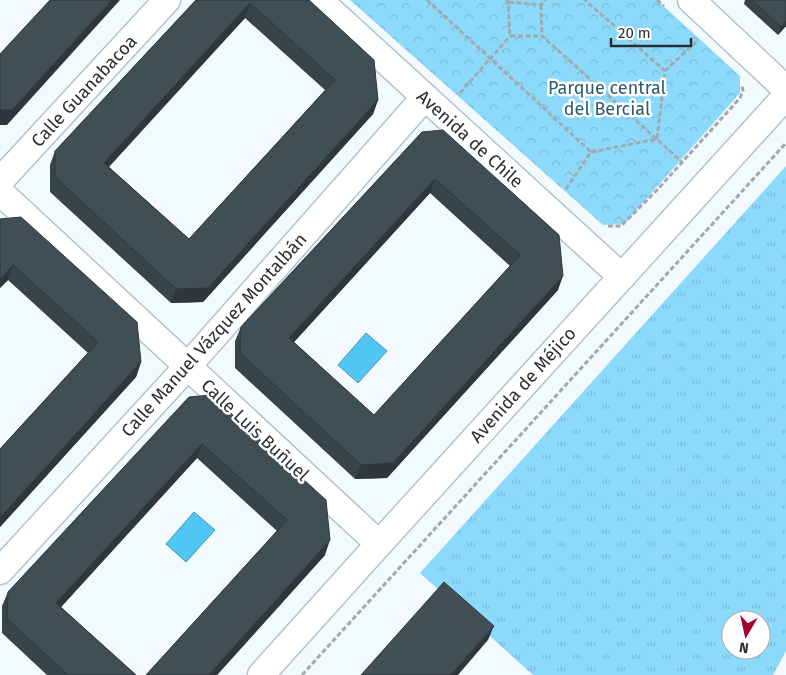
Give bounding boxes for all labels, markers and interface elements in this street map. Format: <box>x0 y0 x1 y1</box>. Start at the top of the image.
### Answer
scale bar <box>611 15 691 47</box>
text: 20 m <box>618 24 651 42</box>
street label: Calle Guanabacoa <box>26 30 142 152</box>
park label: Parque central del Bercial <box>548 77 666 120</box>
street label: Avenida de Chile <box>412 85 528 193</box>
street label: Calle Manuel Vázquez Montalbán <box>117 229 311 441</box>
street label: Avenida de Méjico <box>465 323 581 447</box>
street label: Calle Luis Buñuel <box>196 374 314 486</box>
north arrow <box>721 610 771 660</box>
text: N <box>738 638 750 656</box>

